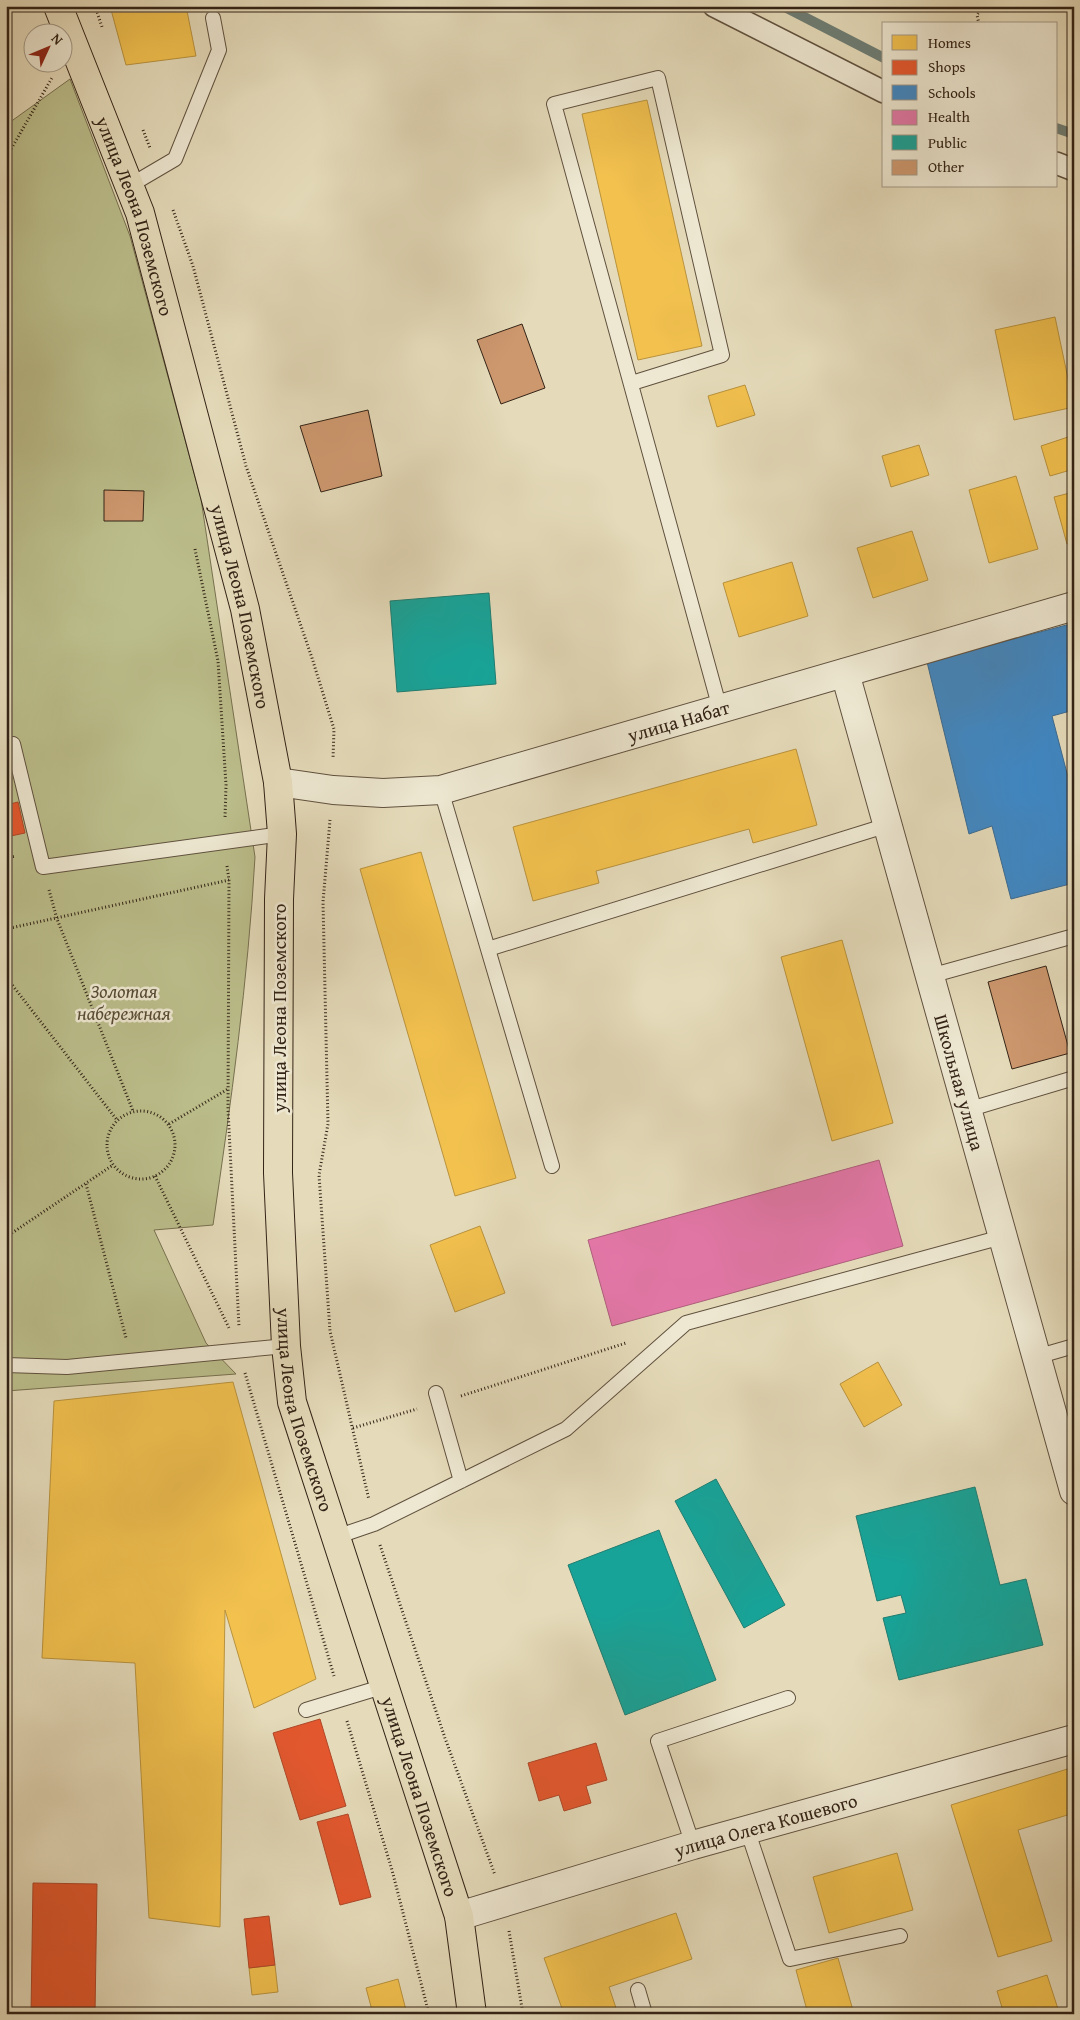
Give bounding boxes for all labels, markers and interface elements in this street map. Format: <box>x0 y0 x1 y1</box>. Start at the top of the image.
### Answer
north arrow <box>22 22 72 72</box>
legend <box>882 22 1058 188</box>
text: N <box>47 29 68 50</box>
text: Homes <box>928 32 971 53</box>
text: Shops <box>928 56 965 77</box>
text: Schools <box>928 82 976 103</box>
text: Health <box>928 106 971 127</box>
street label: улица Леона Поземского <box>89 111 181 319</box>
text: Public <box>928 132 967 153</box>
text: Other <box>928 156 964 177</box>
street label: улица Леона Поземского <box>204 500 278 711</box>
street label: улица Набат <box>623 693 734 749</box>
street label: улица Леона Поземского <box>265 904 293 1113</box>
park label: Золотая набережная <box>77 977 171 1027</box>
street label: Школьная улица <box>927 1011 992 1154</box>
street label: улица Леона Поземского <box>270 1306 341 1515</box>
street label: улица Леона Поземского <box>374 1692 466 1900</box>
street label: улица Олега Кошевого <box>670 1786 861 1864</box>

